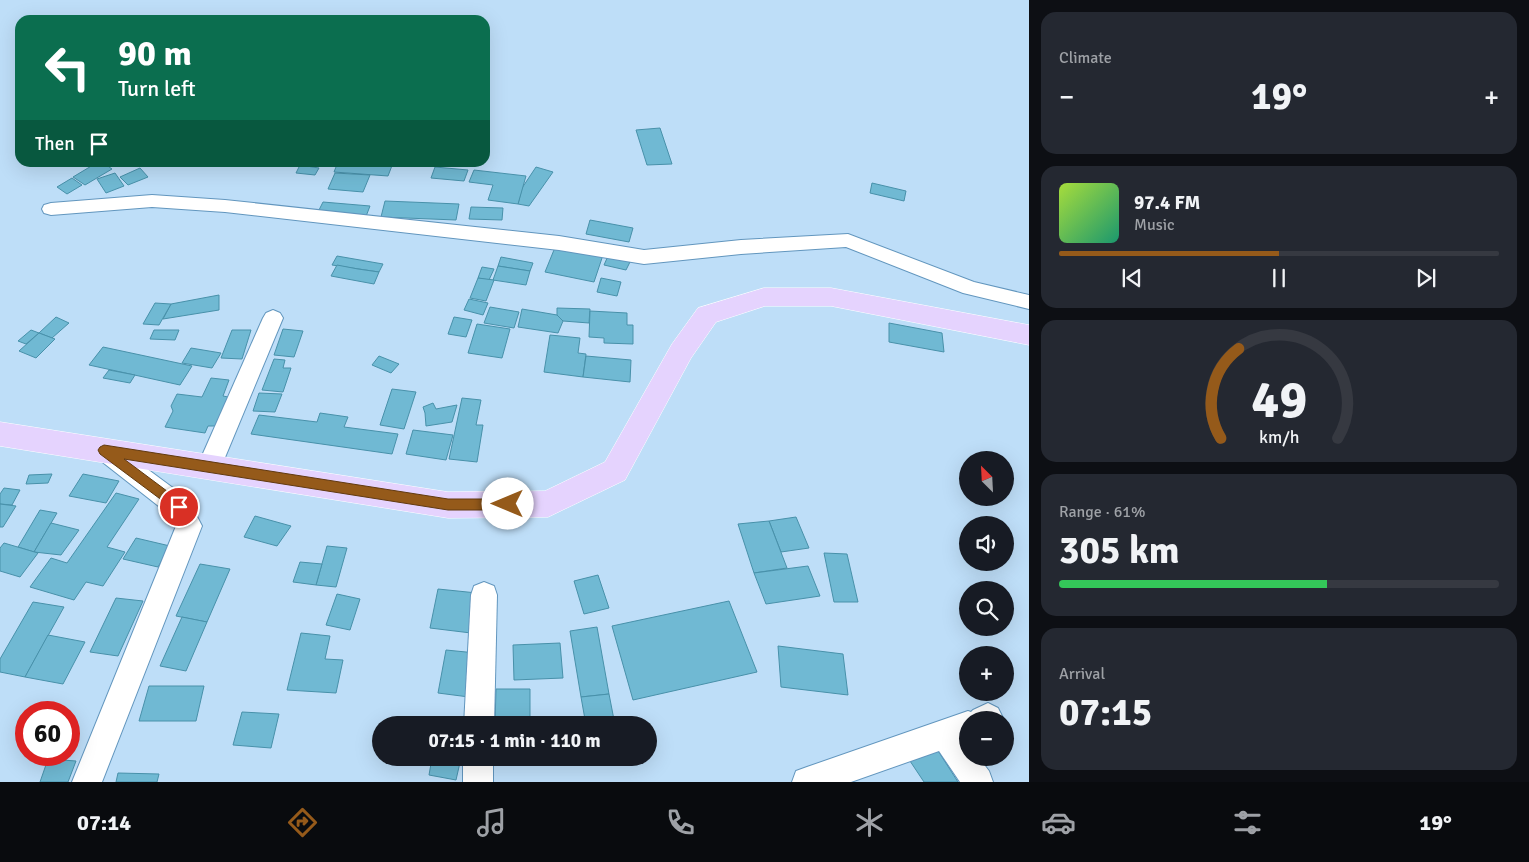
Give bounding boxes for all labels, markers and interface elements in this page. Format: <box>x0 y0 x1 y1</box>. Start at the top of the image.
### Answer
text: 90 m <box>118 32 192 75</box>
icon: left <box>35 35 100 100</box>
text: Climate <box>1059 48 1112 68</box>
text: 19° <box>1251 73 1307 120</box>
text: Turn left <box>118 75 196 102</box>
text: − <box>1059 80 1074 114</box>
text: + <box>1484 80 1499 114</box>
icon: arrive <box>85 130 113 158</box>
text: Then <box>35 132 75 156</box>
text: 97.4 FM <box>1134 191 1200 215</box>
text: Music <box>1134 215 1175 235</box>
icon: previous <box>1118 264 1146 292</box>
icon: pause <box>1265 264 1293 292</box>
icon: next <box>1412 264 1440 292</box>
text: 49 <box>1251 368 1307 432</box>
text: km/h <box>1259 426 1299 448</box>
north arrow <box>959 451 1014 506</box>
map controls <box>959 451 1014 766</box>
position arrow <box>481 477 533 529</box>
pin <box>158 486 200 528</box>
icon: arrive <box>165 493 193 521</box>
text: Range · 61% <box>1059 502 1145 522</box>
button: sound <box>959 516 1014 571</box>
text: 305 km <box>1059 527 1180 574</box>
button: search <box>959 581 1014 636</box>
button: + <box>959 646 1014 701</box>
text: Arrival <box>1059 664 1105 684</box>
text: 07:15 <box>1059 689 1152 736</box>
speed limit sign: 60 <box>15 701 80 766</box>
button: − <box>959 711 1014 766</box>
text: 07:15 · 1 min · 110 m <box>428 729 601 753</box>
icon: directions <box>285 805 320 840</box>
icon: music <box>474 805 509 840</box>
icon: phone <box>663 805 698 840</box>
icon: climate <box>852 805 887 840</box>
icon: car <box>1041 805 1076 840</box>
icon: filters <box>1230 805 1265 840</box>
text: 07:14 <box>77 809 131 836</box>
text: 19° <box>1419 809 1452 836</box>

